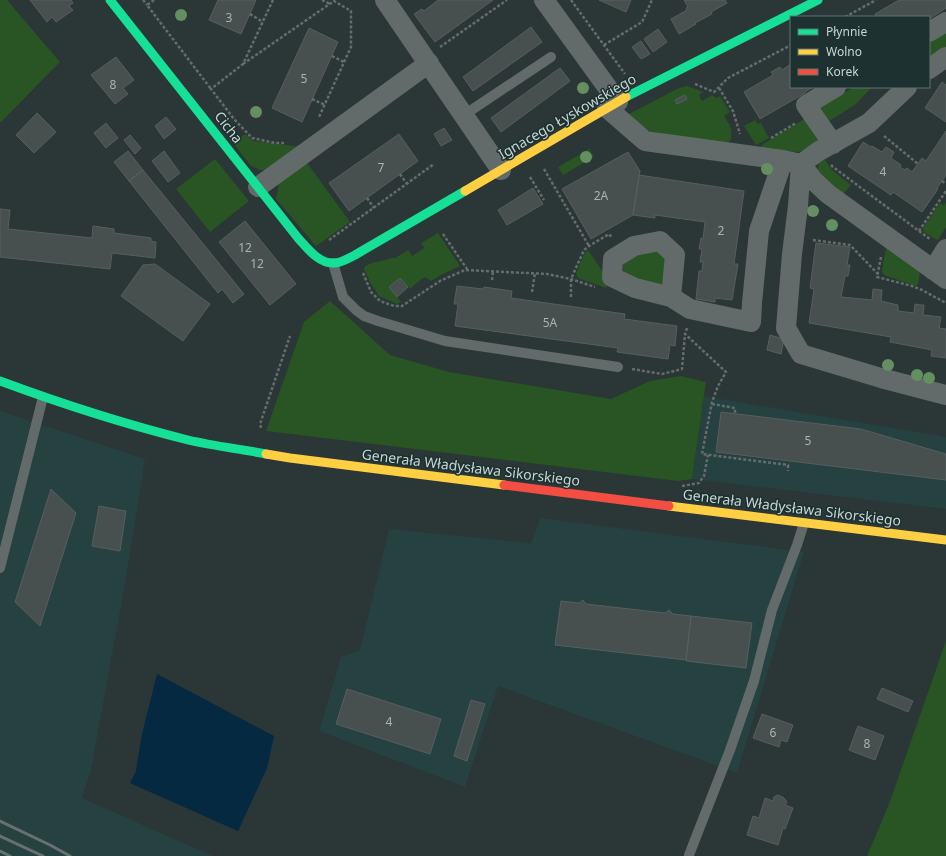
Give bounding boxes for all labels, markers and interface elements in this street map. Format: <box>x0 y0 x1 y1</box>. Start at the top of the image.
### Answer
house number: 3 <box>226 9 233 26</box>
legend <box>790 16 930 88</box>
text: Płynnie <box>826 23 867 40</box>
text: Wolno <box>826 43 862 60</box>
text: Korek <box>826 63 859 80</box>
street label: Ignacego Łyskowskiego <box>495 69 639 163</box>
house number: 5 <box>301 70 308 87</box>
house number: 8 <box>110 76 117 93</box>
street label: Cicha <box>211 107 247 147</box>
house number: 7 <box>378 159 385 176</box>
house number: 4 <box>880 163 887 180</box>
house number: 2A <box>594 187 609 204</box>
house number: 2 <box>718 222 725 239</box>
house number: 12 <box>238 239 252 256</box>
house number: 12 <box>250 255 264 272</box>
house number: 5A <box>543 314 558 331</box>
house number: 5 <box>805 432 812 449</box>
street label: Generała Władysława Sikorskiego <box>361 444 581 490</box>
street label: Generała Władysława Sikorskiego <box>682 484 902 530</box>
house number: 4 <box>386 713 393 730</box>
house number: 6 <box>770 724 777 741</box>
house number: 8 <box>864 735 871 752</box>

